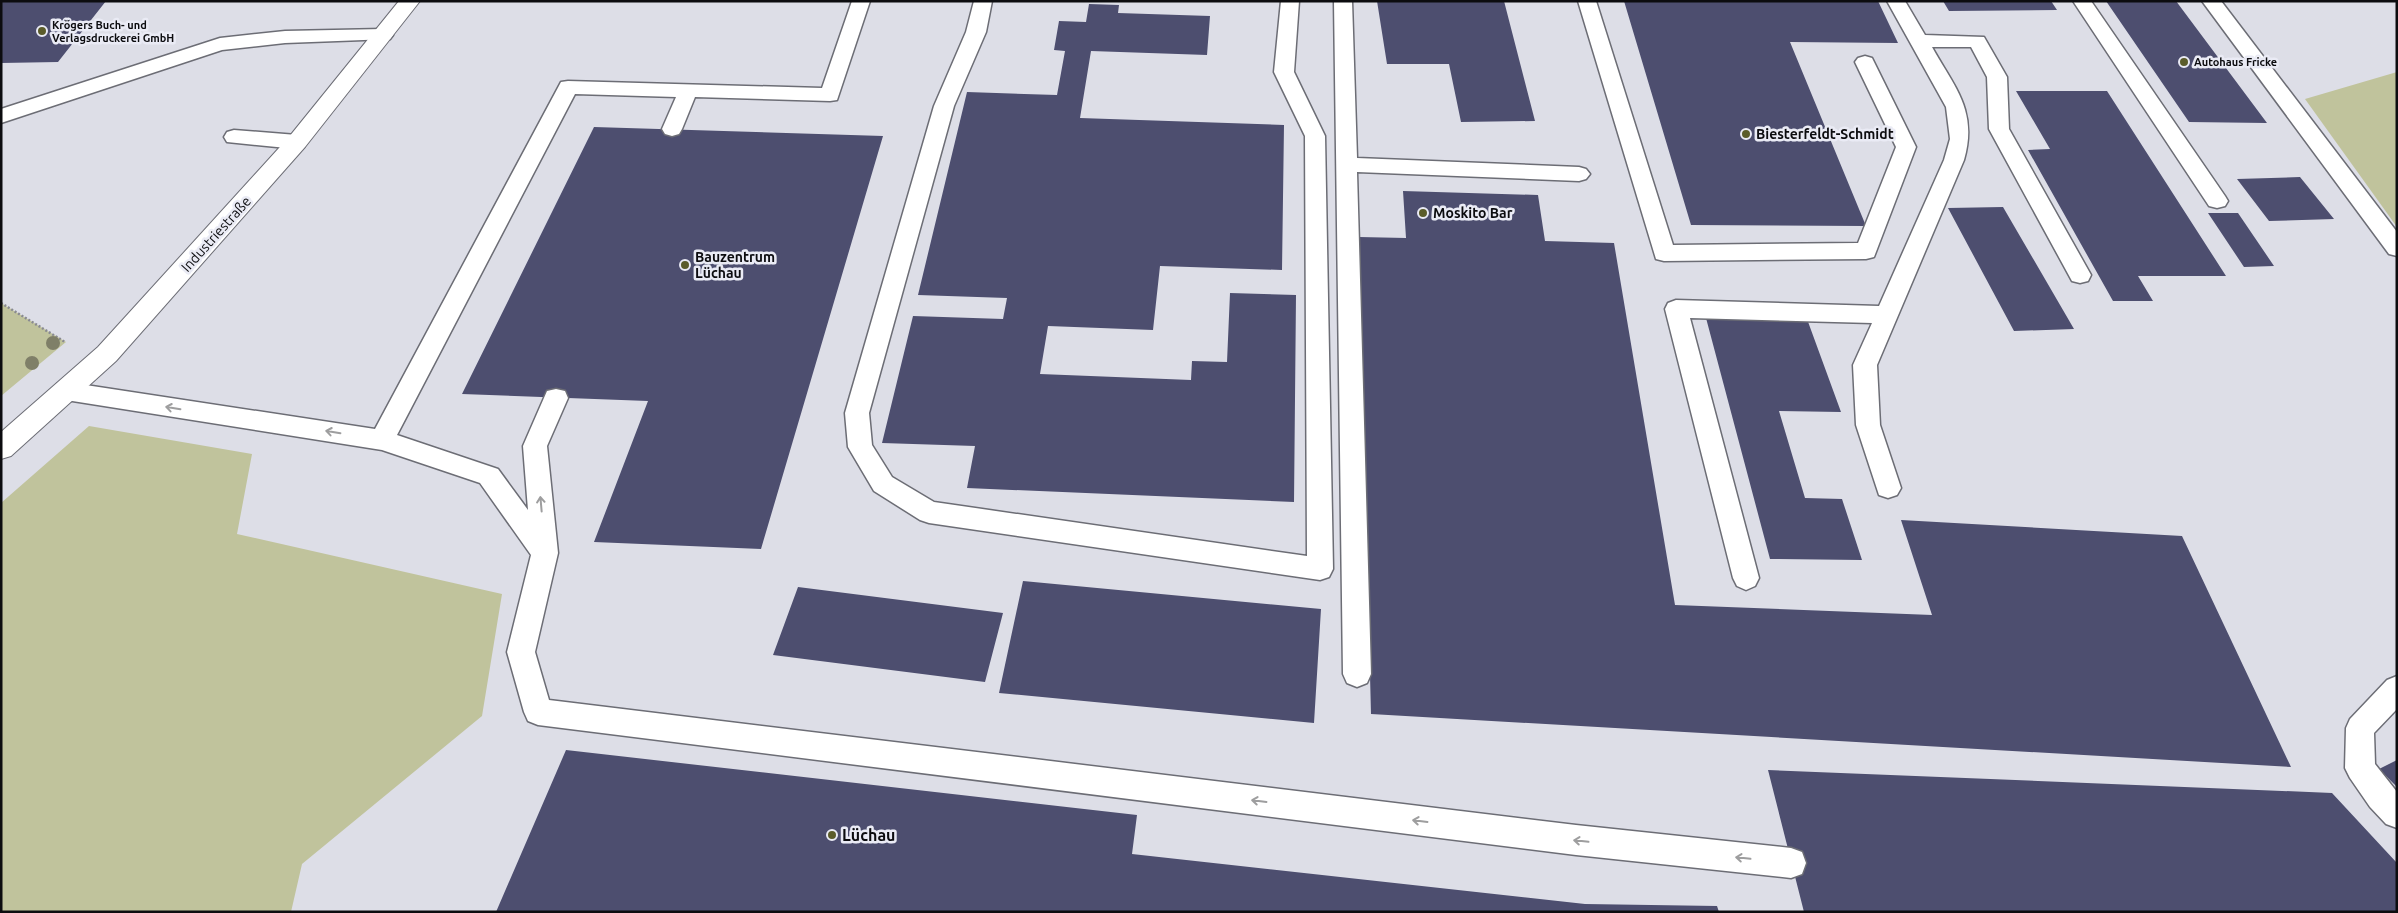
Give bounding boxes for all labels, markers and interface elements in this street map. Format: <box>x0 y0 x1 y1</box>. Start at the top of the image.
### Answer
place label: Krögers Buch- und Verlagsdruckerei GmbH <box>52 19 174 44</box>
marker: Krögers Buch- und Verlagsdruckerei GmbH <box>36 25 48 37</box>
marker: Autohaus Fricke <box>2178 56 2190 68</box>
place label: Autohaus Fricke <box>2194 56 2277 68</box>
place label: Biesterfeldt-Schmidt <box>1756 126 1894 142</box>
marker: Biesterfeldt-Schmidt <box>1740 128 1752 140</box>
street label: Industriestraße <box>178 193 254 275</box>
place label: Moskito Bar <box>1433 205 1513 221</box>
marker: Moskito Bar <box>1417 207 1429 219</box>
place label: Bauzentrum Lüchau <box>695 249 775 281</box>
marker: Bauzentrum Lüchau <box>679 259 691 271</box>
one-way arrow <box>165 402 181 412</box>
one-way arrow <box>326 427 342 437</box>
one-way arrow <box>536 496 545 512</box>
one-way arrow <box>1251 796 1267 806</box>
one-way arrow <box>1412 816 1428 826</box>
place label: Lüchau <box>842 826 895 844</box>
marker: Lüchau <box>826 829 838 841</box>
one-way arrow <box>1574 836 1590 846</box>
one-way arrow <box>1735 853 1751 863</box>

